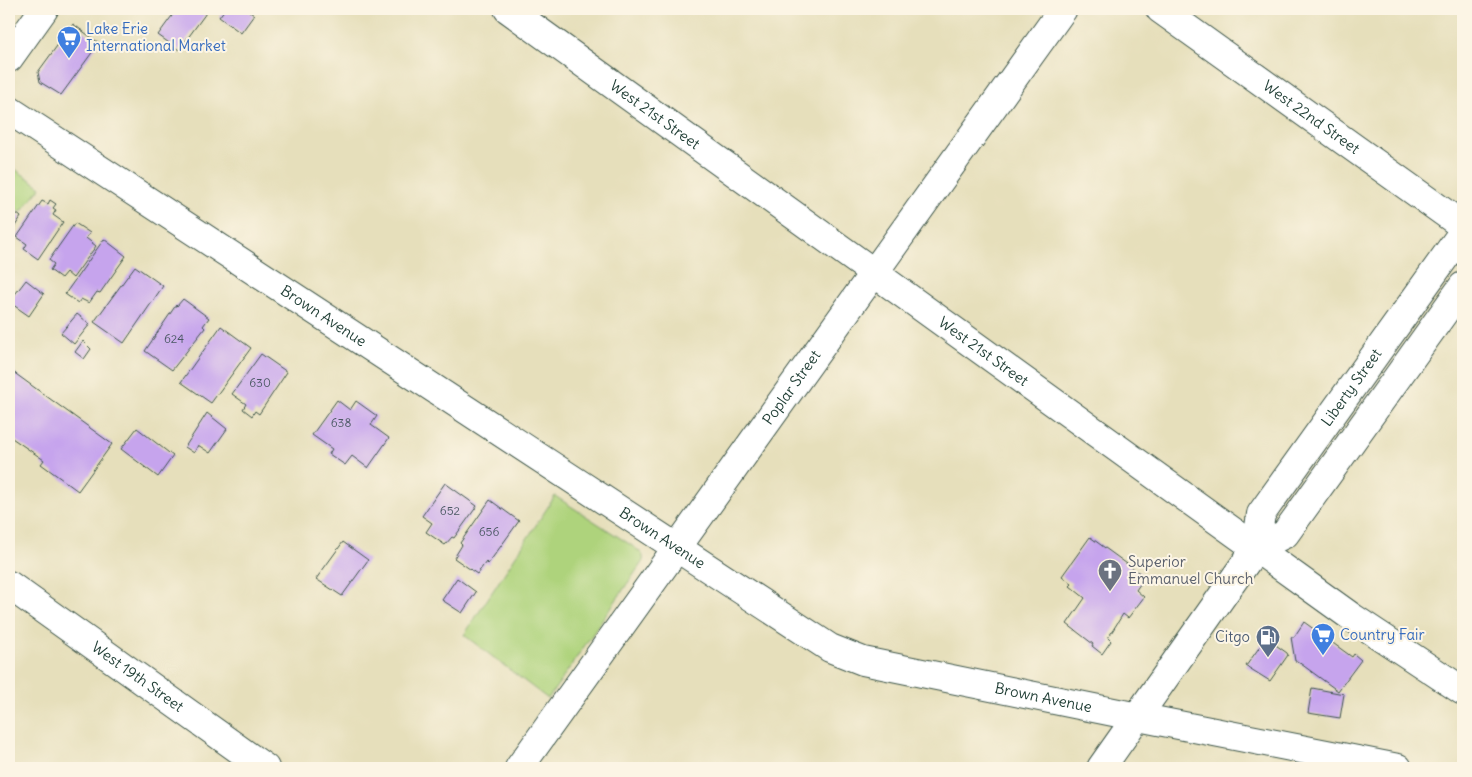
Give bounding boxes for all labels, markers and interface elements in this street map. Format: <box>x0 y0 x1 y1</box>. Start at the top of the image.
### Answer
place label: Lake Erie International Market <box>86 19 226 55</box>
supermarket icon: Lake Erie International Market <box>56 25 82 59</box>
street label: West 21st Street <box>606 76 704 153</box>
street label: West 22nd Street <box>1260 76 1364 158</box>
street label: Brown Avenue <box>277 281 370 351</box>
street label: West 21st Street <box>935 312 1032 390</box>
house number: 624 <box>164 331 184 346</box>
street label: Liberty Street <box>1317 345 1386 430</box>
street label: Poplar Street <box>758 346 824 428</box>
house number: 630 <box>249 375 271 390</box>
house number: 638 <box>331 415 351 430</box>
house number: 652 <box>440 503 461 518</box>
street label: Brown Avenue <box>616 503 709 573</box>
house number: 656 <box>479 524 499 539</box>
place label: Superior Emmanuel Church <box>1128 552 1254 588</box>
church icon: Superior Emmanuel Church <box>1097 558 1123 592</box>
supermarket icon: Country Fair <box>1310 622 1336 656</box>
fuel station icon: Citgo <box>1255 624 1281 658</box>
place label: Country Fair <box>1340 625 1425 644</box>
place label: Citgo <box>1215 627 1250 646</box>
street label: West 19th Street <box>88 637 188 716</box>
street label: Brown Avenue <box>993 678 1094 716</box>

